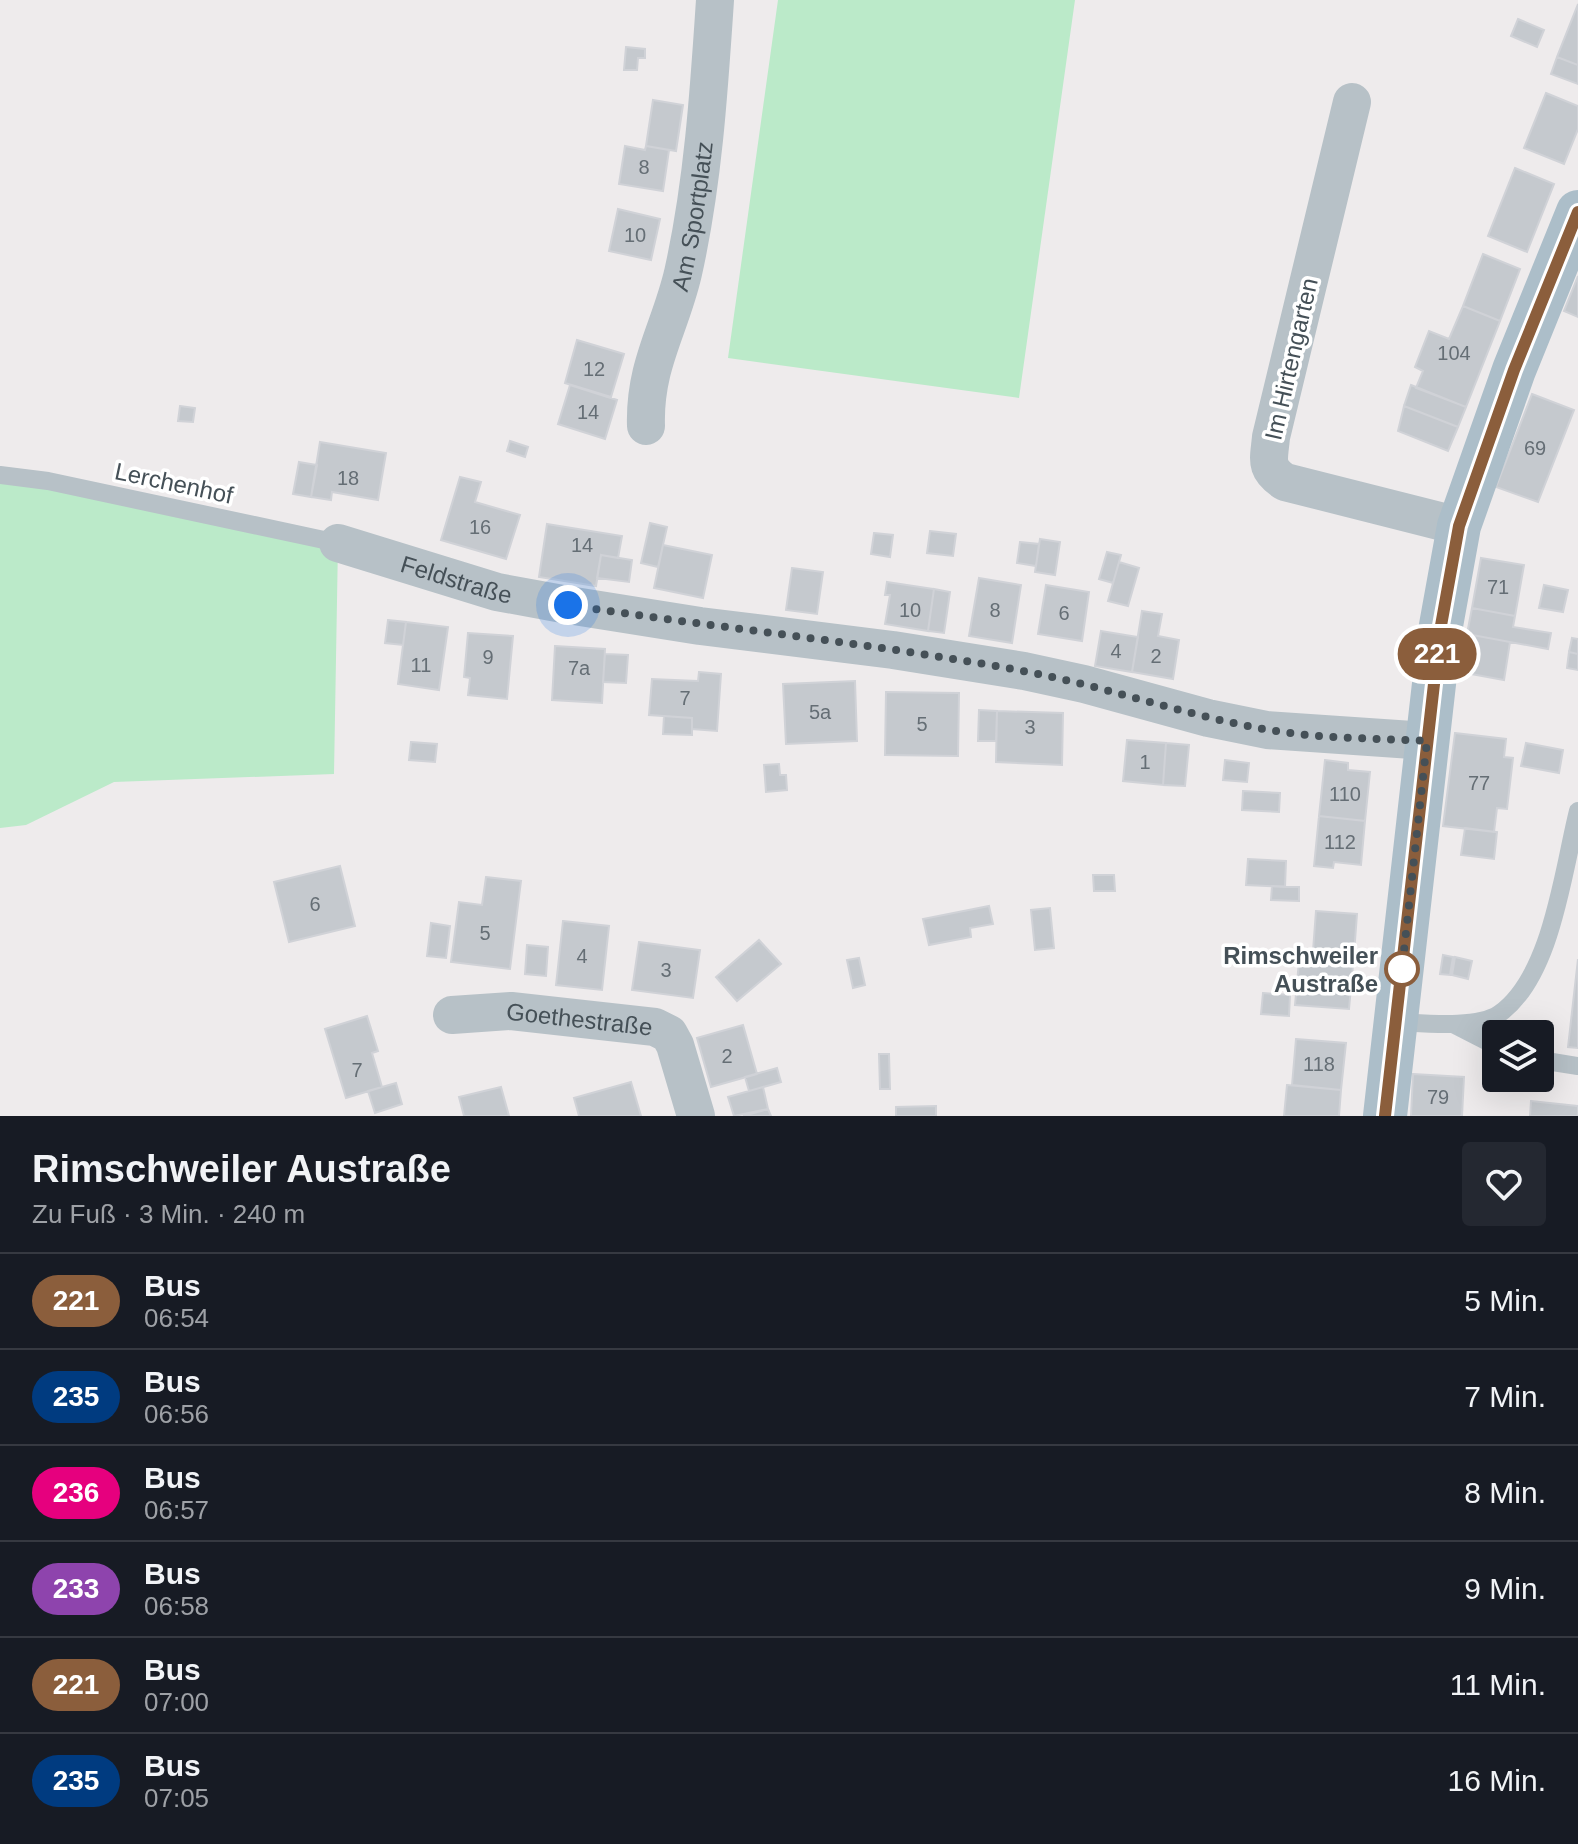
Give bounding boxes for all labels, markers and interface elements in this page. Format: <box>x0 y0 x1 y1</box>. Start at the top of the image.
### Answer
street label: Am Sportplatz <box>665 140 717 294</box>
house number: 8 <box>638 156 650 178</box>
house number: 10 <box>624 224 646 246</box>
street label: Im Hirtengarten <box>1259 275 1323 443</box>
house number: 104 <box>1437 342 1471 364</box>
house number: 12 <box>583 358 605 380</box>
house number: 14 <box>577 401 599 423</box>
house number: 69 <box>1524 437 1546 459</box>
street label: Lerchenhof <box>112 457 236 509</box>
house number: 18 <box>337 467 359 489</box>
house number: 16 <box>469 516 491 538</box>
house number: 14 <box>571 534 593 556</box>
street label: Feldstraße <box>398 550 514 608</box>
house number: 71 <box>1487 576 1509 598</box>
your location <box>548 585 588 625</box>
house number: 10 <box>899 599 921 621</box>
house number: 8 <box>989 599 1001 621</box>
house number: 6 <box>1058 602 1070 624</box>
line badge: 221 <box>1391 628 1483 680</box>
text: 221 <box>1414 638 1460 669</box>
house number: 4 <box>1110 640 1122 662</box>
house number: 2 <box>1150 645 1162 667</box>
house number: 9 <box>482 646 494 668</box>
house number: 11 <box>411 654 431 676</box>
house number: 7a <box>568 657 591 679</box>
house number: 7 <box>679 687 691 709</box>
house number: 5a <box>809 701 832 723</box>
house number: 5 <box>916 713 928 735</box>
house number: 3 <box>1024 716 1036 738</box>
house number: 1 <box>1139 751 1151 773</box>
house number: 77 <box>1468 772 1490 794</box>
house number: 110 <box>1329 783 1361 805</box>
house number: 112 <box>1324 831 1356 853</box>
house number: 6 <box>309 893 321 915</box>
house number: 5 <box>479 922 491 944</box>
place label: Rimschweiler Austraße <box>1223 942 1378 997</box>
house number: 4 <box>576 945 588 967</box>
marker: Rimschweiler Austraße <box>1385 952 1419 986</box>
house number: 3 <box>660 959 672 981</box>
street label: Goethestraße <box>505 997 654 1040</box>
map controls <box>1482 1020 1554 1092</box>
button: layers <box>1482 1020 1554 1092</box>
house number: 2 <box>721 1045 733 1067</box>
house number: 118 <box>1303 1053 1335 1075</box>
house number: 7 <box>351 1059 363 1081</box>
house number: 79 <box>1427 1086 1449 1108</box>
button: heart <box>1462 1142 1546 1226</box>
text: Rimschweiler Austraße <box>32 1148 451 1190</box>
text: Zu Fuß · 3 Min. · 240 m <box>32 1199 305 1229</box>
text: Bus <box>144 1269 201 1302</box>
text: 5 Min. <box>1464 1284 1546 1317</box>
text: 221 <box>53 1285 99 1316</box>
text: 06:54 <box>144 1303 209 1333</box>
text: Bus <box>144 1365 201 1398</box>
text: 7 Min. <box>1464 1380 1546 1413</box>
text: 235 <box>53 1381 99 1412</box>
text: 06:56 <box>144 1399 209 1429</box>
text: Bus <box>144 1461 201 1494</box>
text: 8 Min. <box>1464 1476 1546 1509</box>
text: 236 <box>53 1477 99 1508</box>
text: 06:57 <box>144 1495 209 1525</box>
text: Bus <box>144 1557 201 1590</box>
text: 9 Min. <box>1464 1572 1546 1605</box>
text: 233 <box>53 1573 99 1604</box>
text: 06:58 <box>144 1591 209 1621</box>
text: Bus <box>144 1653 201 1686</box>
text: 11 Min. <box>1450 1668 1546 1701</box>
text: 221 <box>53 1669 99 1700</box>
text: 07:00 <box>144 1687 209 1717</box>
text: Bus <box>144 1749 201 1782</box>
text: 16 Min. <box>1448 1764 1546 1797</box>
text: 235 <box>53 1765 99 1796</box>
text: 07:05 <box>144 1783 209 1813</box>

